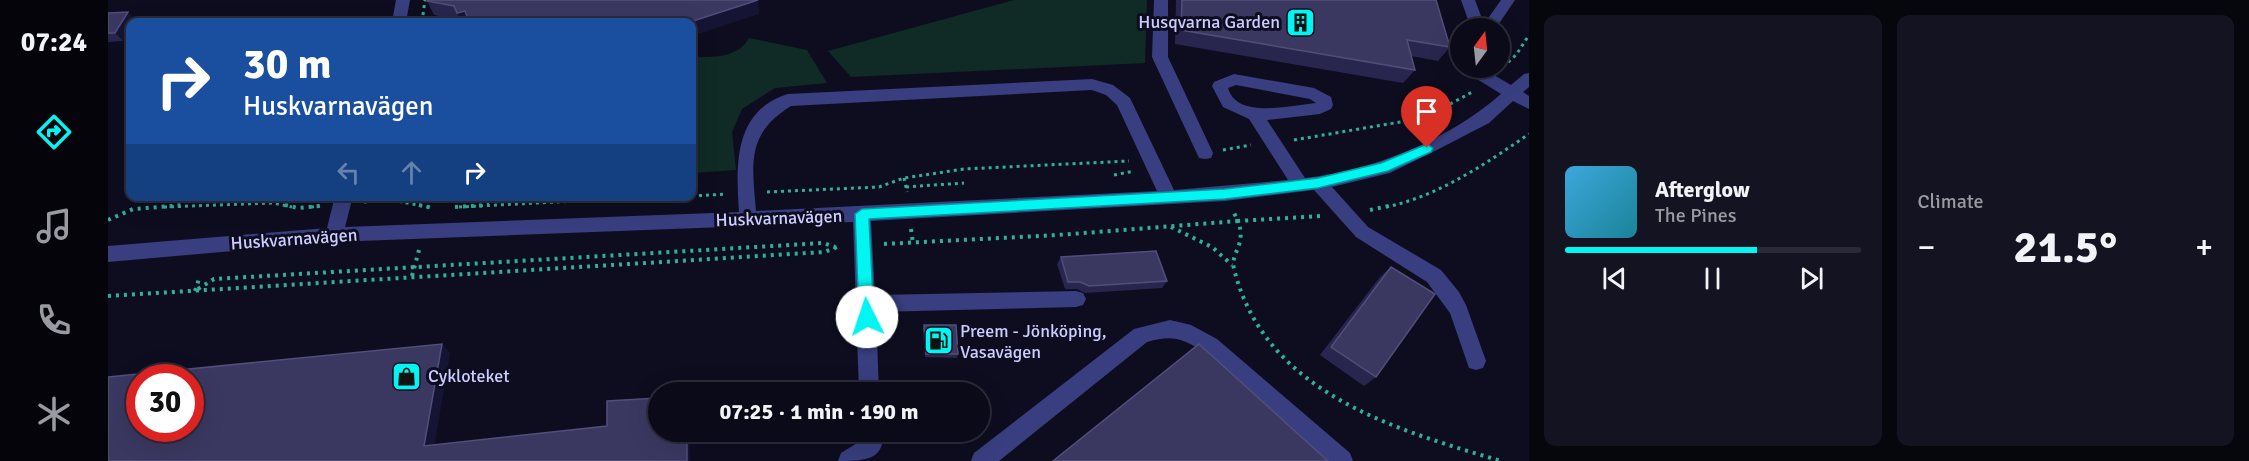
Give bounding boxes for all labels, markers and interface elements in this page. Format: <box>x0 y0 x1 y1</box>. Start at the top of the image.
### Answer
building icon: Husqvarna Garden <box>1285 6 1317 38</box>
place label: Husqvarna Garden <box>1138 11 1280 33</box>
north arrow <box>1450 18 1510 78</box>
map controls <box>1450 18 1510 78</box>
text: 07:24 <box>21 26 87 59</box>
text: 30 m <box>243 39 332 90</box>
icon: right <box>144 42 222 120</box>
pin <box>1401 86 1452 148</box>
text: Huskvarnavägen <box>243 90 434 123</box>
icon: arrive <box>1410 95 1443 128</box>
icon: directions <box>33 111 75 153</box>
icon: left <box>332 156 365 189</box>
icon: ahead <box>395 156 428 189</box>
icon: right <box>458 156 491 189</box>
text: Afterglow <box>1655 176 1750 203</box>
text: Climate <box>1918 189 1983 214</box>
text: The Pines <box>1655 203 1737 228</box>
icon: music <box>33 205 75 247</box>
street label: Huskvarnavägen <box>715 205 843 231</box>
text: 21.5° <box>2013 220 2117 275</box>
street label: Huskvarnavägen <box>230 224 358 254</box>
text: − <box>1918 227 1935 268</box>
text: + <box>2195 227 2213 268</box>
icon: previous <box>1598 262 1631 295</box>
icon: pause <box>1696 262 1729 295</box>
icon: next <box>1795 262 1828 295</box>
position arrow <box>835 285 899 349</box>
icon: phone <box>33 299 75 341</box>
place label: Preem - Jönköping, Vasavägen <box>960 320 1107 363</box>
fuel station icon: Preem - Jönköping, Vasavägen <box>923 325 955 357</box>
shop icon: Cykloteket <box>391 360 423 392</box>
speed limit sign: 30 <box>126 364 204 442</box>
place label: Cykloteket <box>428 365 509 387</box>
icon: climate <box>33 393 75 435</box>
text: 07:25 · 1 min · 190 m <box>719 398 919 425</box>

